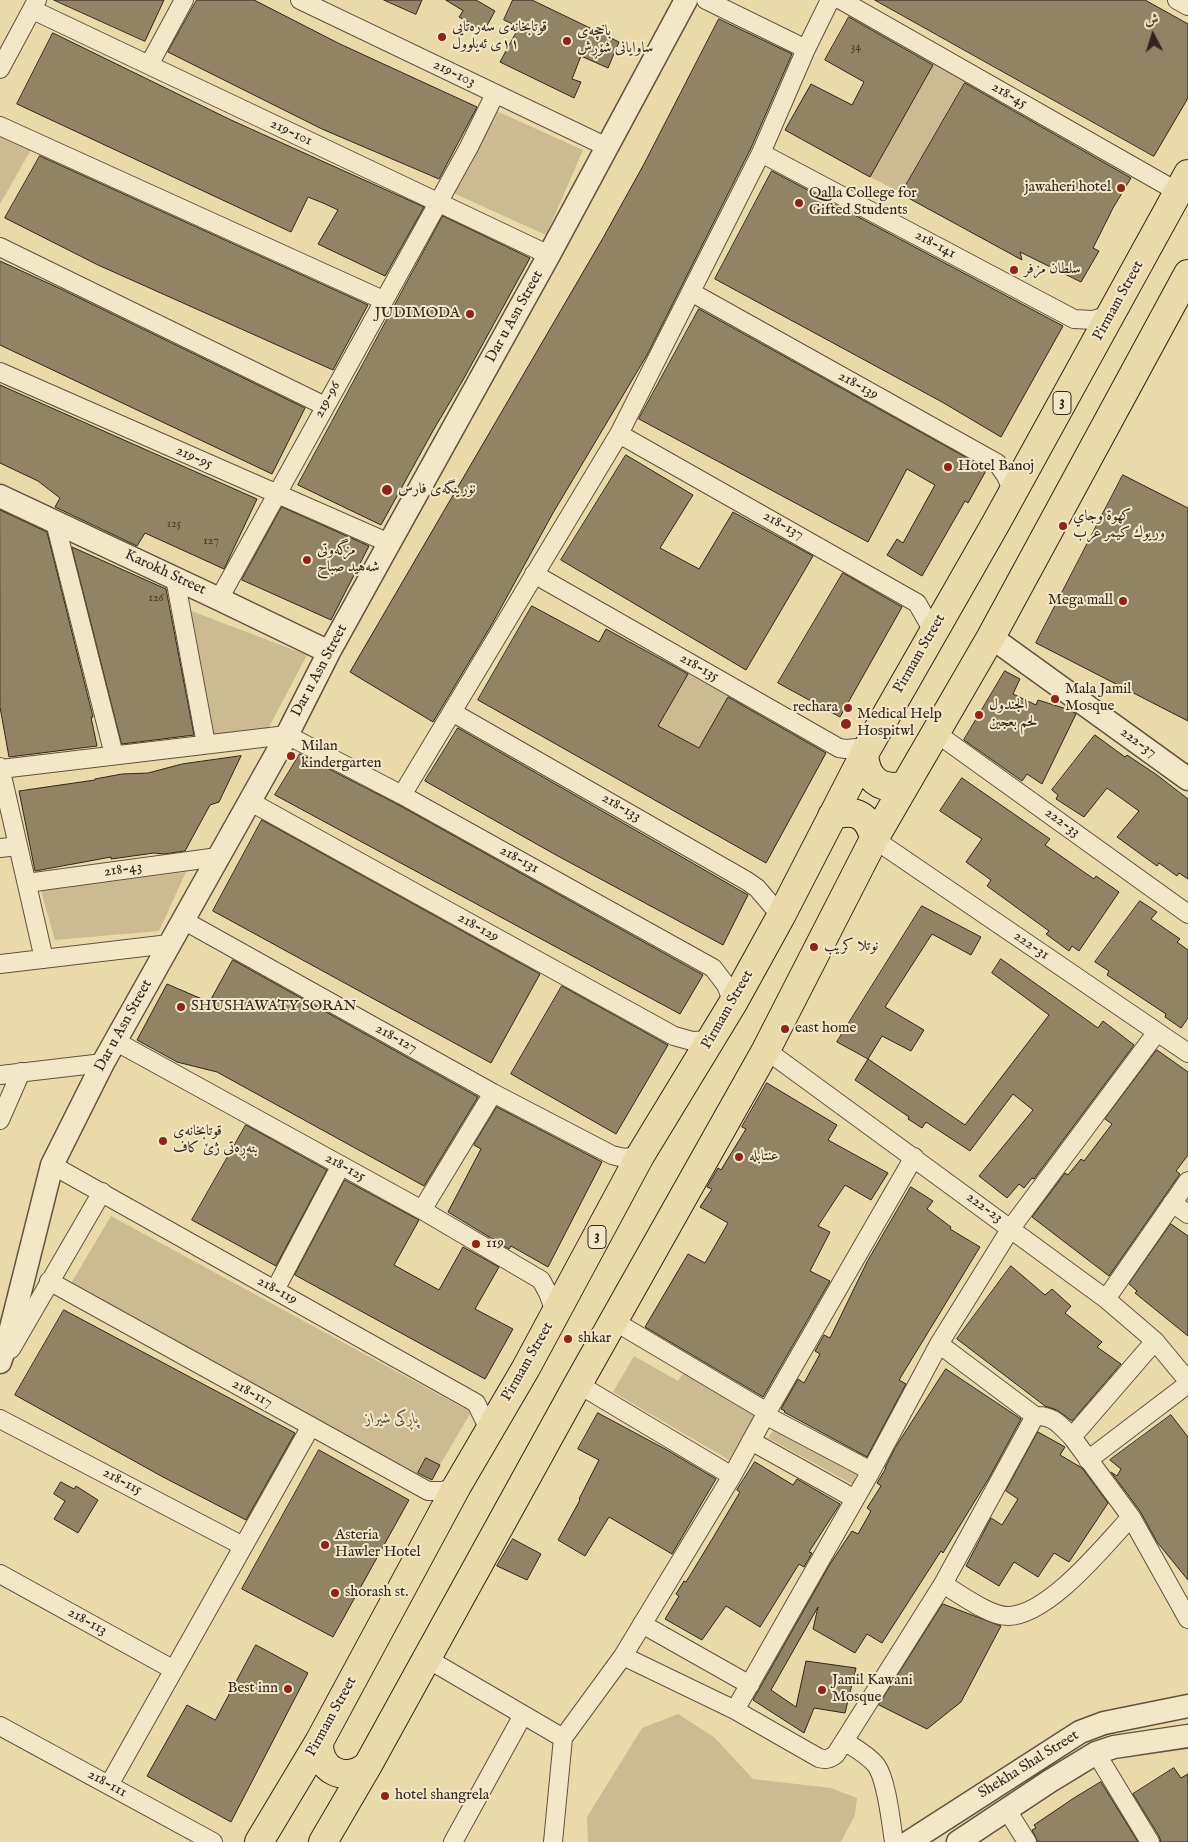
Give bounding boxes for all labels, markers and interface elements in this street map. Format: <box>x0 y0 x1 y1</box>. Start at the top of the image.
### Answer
north arrow <box>1128 10 1178 60</box>
text: ش <box>1144 10 1159 30</box>
place label: قوتابخانەی سەرەتایی ١١ی ئەیلوول <box>452 19 547 54</box>
place label: باخچەی ساوایانی شۆڕش <box>577 23 653 58</box>
marker: قوتابخانەی سەرەتایی ١١ی ئەیلوول <box>436 31 448 43</box>
marker: باخچەی ساوایانی شۆڕش <box>561 35 573 47</box>
house number: 34 <box>851 41 861 55</box>
street label: 219-103 <box>430 56 478 92</box>
street label: 218-45 <box>988 79 1030 113</box>
street label: 219-101 <box>267 115 315 151</box>
place label: jawaheri hotel <box>1025 179 1111 197</box>
marker: jawaheri hotel <box>1115 182 1127 194</box>
place label: Qalla College for Gifted Students <box>809 185 917 220</box>
marker: Qalla College for Gifted Students <box>793 197 805 209</box>
street label: 218-141 <box>911 227 959 263</box>
street label: Pirmam Street <box>1090 258 1148 344</box>
place label: سلطان مزفر <box>1024 261 1081 279</box>
marker: سلطان مزفر <box>1008 264 1020 276</box>
street label: Dar u Asn Street <box>482 268 548 366</box>
place label: JUDIMODA <box>375 305 460 323</box>
marker: JUDIMODA <box>464 308 476 320</box>
street label: 218-139 <box>835 368 881 404</box>
street label: 219-96 <box>311 379 345 421</box>
road number: 3 <box>1053 392 1071 414</box>
street label: 219-95 <box>173 442 215 474</box>
place label: Hotel Banoj <box>958 458 1034 476</box>
marker: Hotel Banoj <box>942 461 954 473</box>
place label: نۆرینگەی فارس <box>398 481 476 499</box>
marker: نۆرینگەی فارس <box>380 483 394 497</box>
street label: 218-137 <box>760 508 806 544</box>
place label: كهوة وجاي وريوك كيمر عرب <box>1073 508 1165 543</box>
house number: 125 <box>167 518 181 532</box>
marker: كهوة وجاي وريوك كيمر عرب <box>1057 520 1069 532</box>
house number: 127 <box>203 535 219 549</box>
place label: مزگه‌وتی شه‌هید صباح <box>317 542 379 577</box>
street label: Karokh Street <box>122 546 208 600</box>
marker: مزگه‌وتی شه‌هید صباح <box>301 554 313 566</box>
house number: 126 <box>148 592 164 606</box>
place label: Mega mall <box>1048 592 1113 610</box>
marker: Mega mall <box>1117 595 1129 607</box>
street label: Pirmam Street <box>890 611 950 697</box>
street label: Dar u Asn Street <box>288 622 352 720</box>
street label: 218-135 <box>676 650 722 686</box>
place label: Mala Jamil Mosque <box>1065 681 1131 716</box>
marker: Mala Jamil Mosque <box>1049 693 1061 705</box>
place label: الجندول لحم بعجين <box>989 697 1037 732</box>
place label: rechara <box>793 699 838 717</box>
marker: rechara <box>842 702 854 714</box>
place label: Medical Help Hospitwl <box>857 706 942 741</box>
marker: الجندول لحم بعجين <box>973 709 985 721</box>
marker: Medical Help Hospitwl <box>839 717 853 731</box>
street label: 222-37 <box>1116 724 1160 762</box>
place label: Milan kindergarten <box>301 738 382 773</box>
marker: Milan kindergarten <box>285 750 297 762</box>
street label: 218-133 <box>598 790 644 826</box>
street label: 222-33 <box>1041 804 1083 842</box>
street label: 218-131 <box>496 842 542 878</box>
street label: 218-43 <box>103 858 143 882</box>
street label: 218-129 <box>454 909 502 947</box>
street label: 222-31 <box>1010 928 1052 964</box>
place label: نوتلا كريب <box>824 938 878 956</box>
marker: نوتلا كريب <box>808 941 820 953</box>
street label: Pirmam Street <box>698 967 758 1053</box>
street label: Dar u Asn Street <box>91 977 157 1075</box>
place label: SHUSHAWATY SORAN <box>191 998 356 1016</box>
marker: SHUSHAWATY SORAN <box>175 1001 187 1013</box>
street label: 218-127 <box>372 1020 420 1058</box>
place label: east home <box>795 1020 856 1038</box>
marker: east home <box>779 1023 791 1035</box>
place label: قوتابخانەی بنەڕەتی ژێ کاف <box>173 1123 258 1158</box>
marker: قوتابخانەی بنەڕەتی ژێ کاف <box>157 1135 169 1147</box>
place label: عنتابله <box>749 1148 779 1166</box>
street label: 218-125 <box>322 1150 368 1186</box>
marker: عنتابله <box>733 1151 745 1163</box>
street label: 222-23 <box>962 1189 1006 1227</box>
road number: 3 <box>588 1226 606 1248</box>
place label: 119 <box>486 1235 504 1253</box>
marker: 119 <box>470 1238 482 1250</box>
street label: 218-119 <box>254 1273 300 1309</box>
street label: Pirmam Street <box>498 1319 558 1405</box>
place label: shkar <box>578 1330 611 1348</box>
marker: shkar <box>562 1333 574 1345</box>
street label: 218-117 <box>229 1376 275 1412</box>
park label: پاڕکی شیراز <box>365 1411 419 1429</box>
street label: 218-115 <box>99 1464 145 1500</box>
place label: Asteria Hawler Hotel <box>335 1527 421 1562</box>
marker: Asteria Hawler Hotel <box>319 1539 331 1551</box>
place label: shorash st. <box>345 1584 408 1602</box>
marker: shorash st. <box>329 1587 341 1599</box>
street label: 218-113 <box>64 1604 110 1640</box>
place label: Jamil Kawani Mosque <box>832 1672 913 1707</box>
street label: Pirmam Street <box>303 1674 361 1760</box>
place label: Best inn <box>227 1680 278 1698</box>
marker: Best inn <box>282 1683 294 1695</box>
marker: Jamil Kawani Mosque <box>816 1684 828 1696</box>
street label: Shekha Shal Street <box>975 1727 1083 1803</box>
street label: 218-111 <box>84 1766 130 1802</box>
place label: hotel shangrela <box>395 1787 489 1805</box>
marker: hotel shangrela <box>379 1790 391 1802</box>

